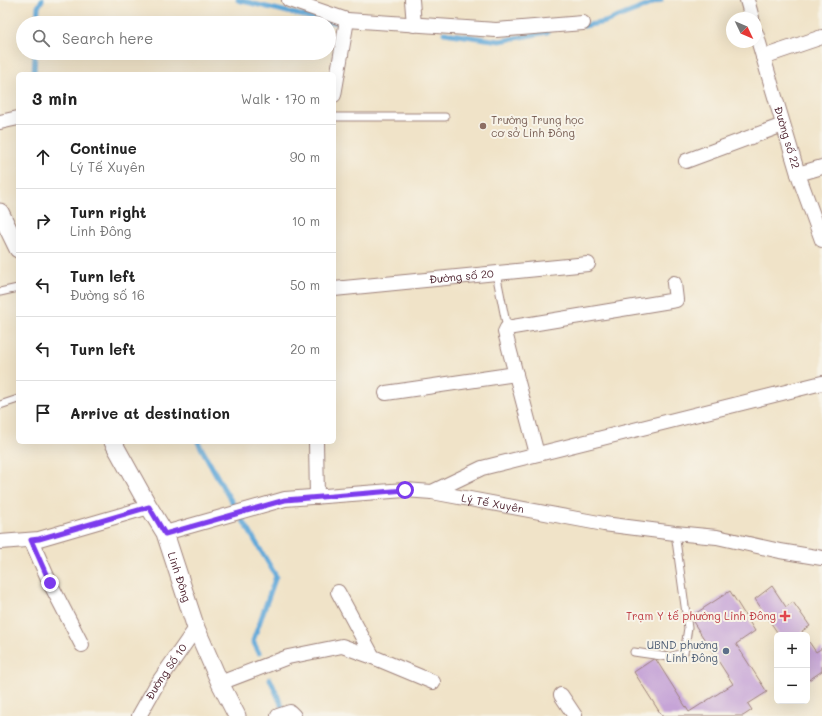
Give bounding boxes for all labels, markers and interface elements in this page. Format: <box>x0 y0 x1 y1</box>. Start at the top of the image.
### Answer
north arrow <box>726 12 762 48</box>
search box <box>16 16 336 60</box>
icon: search <box>30 27 52 49</box>
text: Search here <box>62 28 153 48</box>
text: 3 min <box>32 87 77 109</box>
text: Walk · 170 m <box>241 90 320 107</box>
street label: Đường số 22 <box>771 104 804 170</box>
place label: Trường Trung học cơ sở Linh Đông <box>491 112 584 140</box>
marker: Trường Trung học cơ sở Linh Đông <box>478 121 488 131</box>
text: Continue <box>70 138 137 158</box>
icon: ahead <box>32 146 54 168</box>
text: 90 m <box>290 148 320 165</box>
text: Lý Tế Xuyên <box>70 158 145 175</box>
text: Turn right <box>70 202 147 222</box>
icon: right <box>32 210 54 232</box>
text: 10 m <box>292 212 320 229</box>
text: Linh Đông <box>70 222 131 239</box>
street label: Đường số 20 <box>428 265 495 287</box>
text: Turn left <box>70 266 135 286</box>
icon: left <box>32 274 54 296</box>
text: 50 m <box>290 276 320 293</box>
text: Đường số 16 <box>70 286 145 303</box>
icon: left <box>32 338 54 360</box>
text: Turn left <box>70 339 135 359</box>
text: 20 m <box>290 340 320 357</box>
icon: arrive <box>32 402 54 424</box>
text: Arrive at destination <box>70 403 230 423</box>
route start <box>396 481 414 499</box>
street label: Lý Tế Xuyên <box>460 490 526 516</box>
street label: Linh Đông <box>165 550 195 604</box>
route end <box>41 574 59 592</box>
place label: Trạm Y tế phường Linh Đông <box>626 608 776 623</box>
marker: Trạm Y tế phường Linh Đông <box>779 610 791 622</box>
map controls <box>774 632 810 704</box>
button: + <box>774 632 810 668</box>
place label: UBND phường Linh Đông <box>647 637 718 665</box>
street label: Đường Số 10 <box>142 640 190 702</box>
marker: UBND phường Linh Đông <box>721 646 731 656</box>
button: − <box>774 668 810 704</box>

